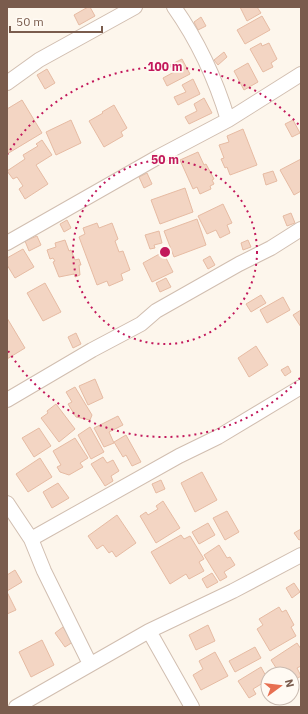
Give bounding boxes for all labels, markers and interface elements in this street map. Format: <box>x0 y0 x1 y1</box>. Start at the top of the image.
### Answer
scale bar <box>10 8 102 34</box>
text: 50 m <box>16 14 44 29</box>
text: 100 m <box>147 59 183 74</box>
text: 50 m <box>151 152 179 167</box>
centre of rings <box>158 245 172 259</box>
north arrow <box>260 666 300 706</box>
text: N <box>282 678 297 689</box>

